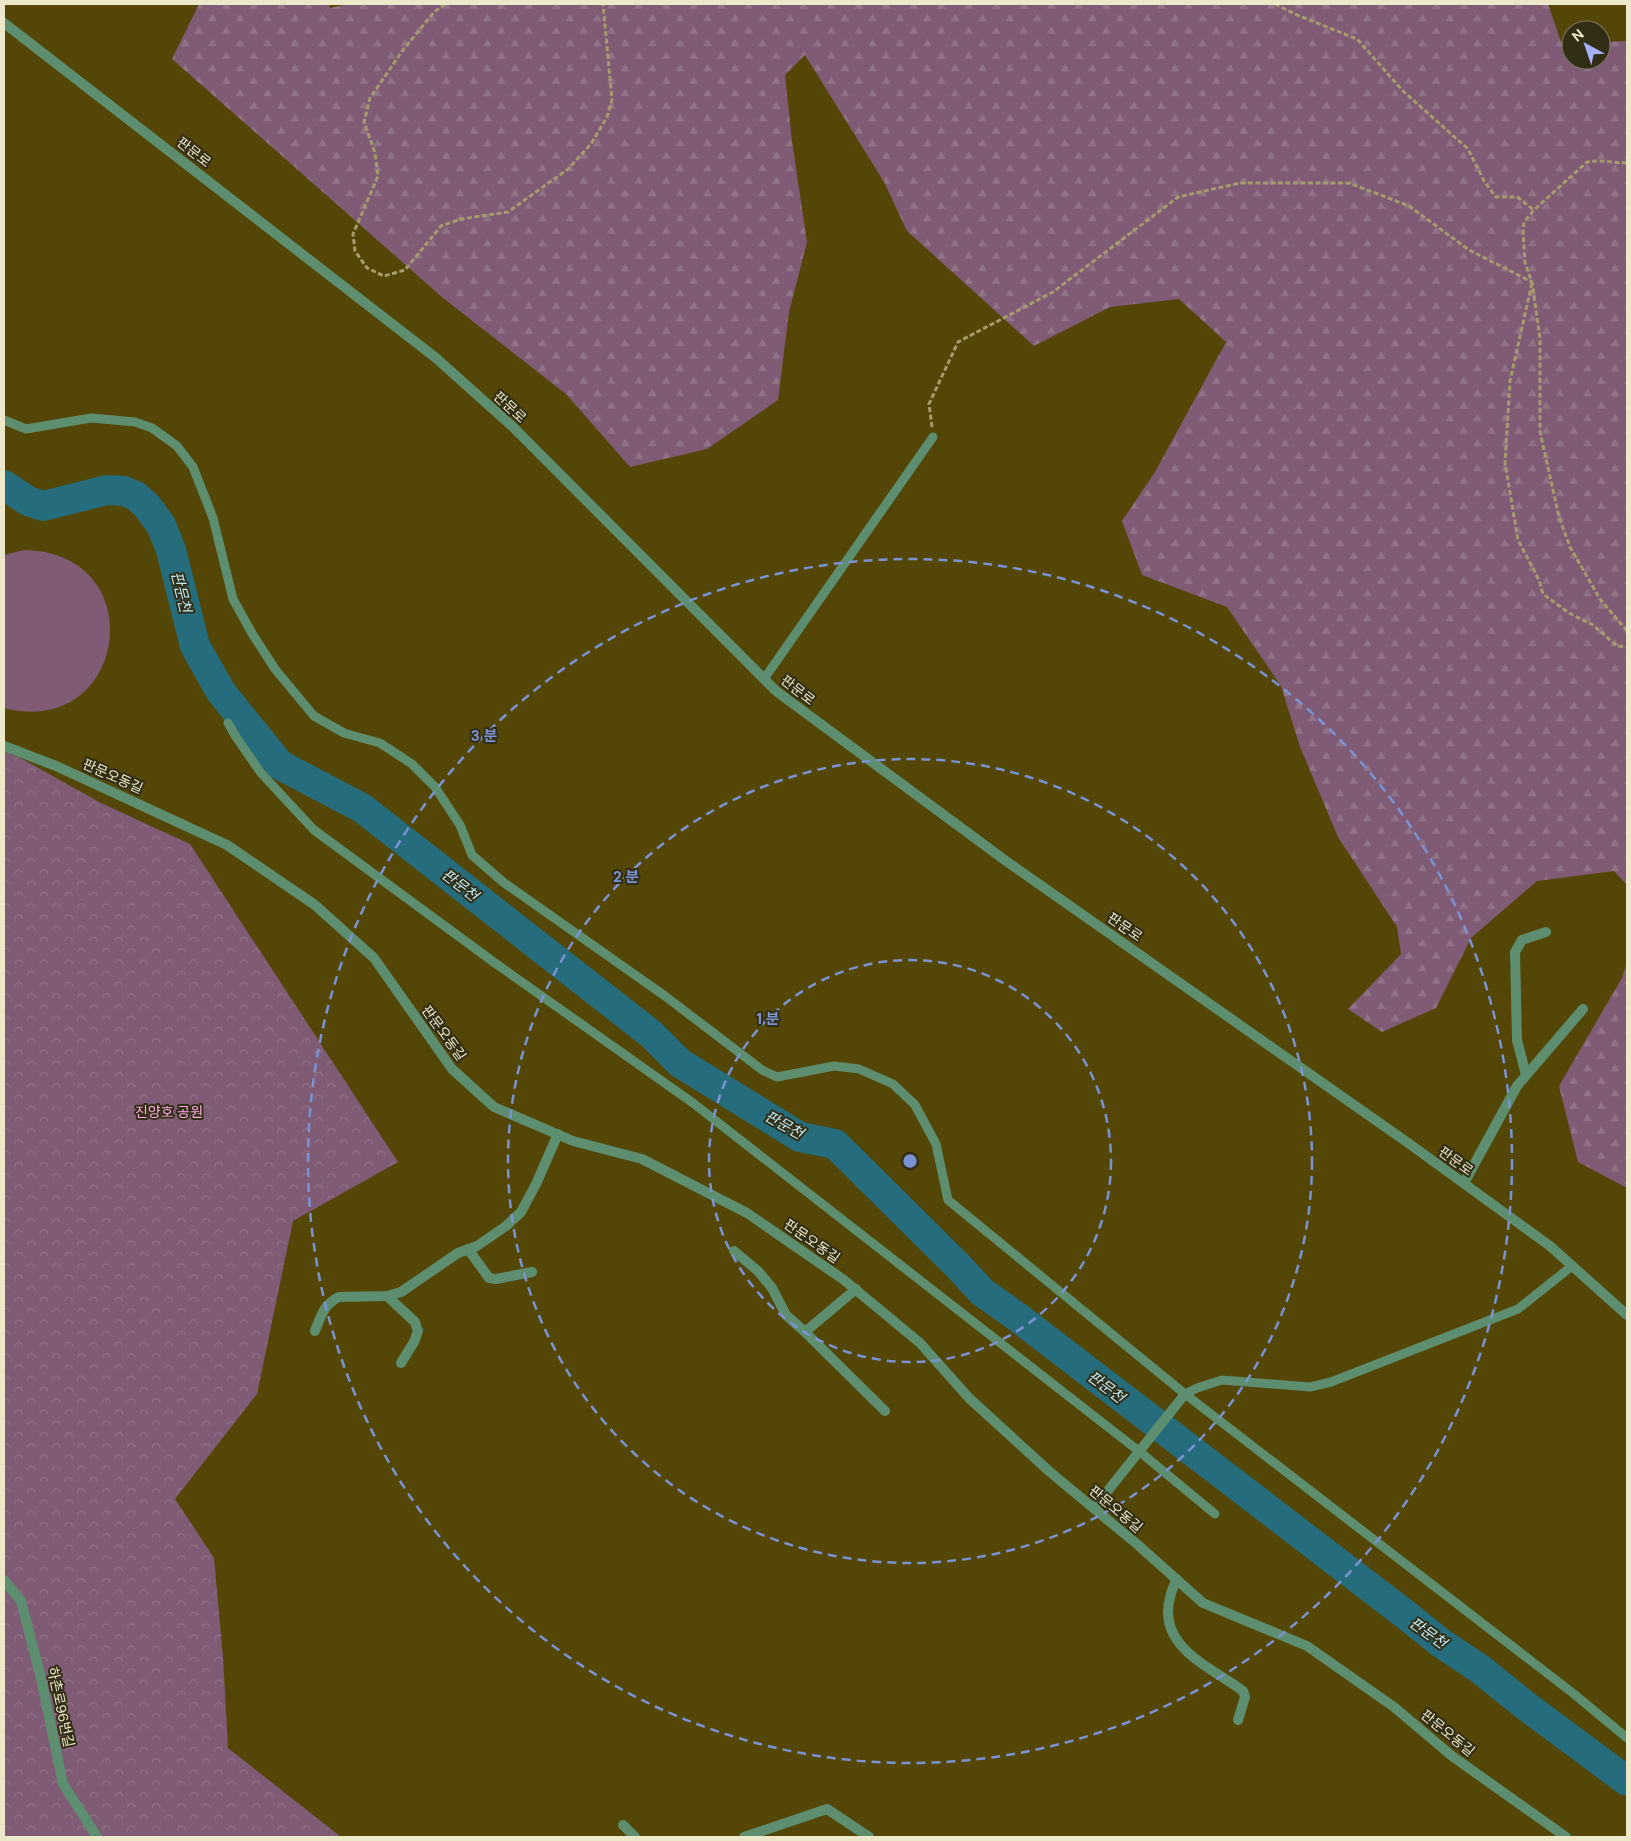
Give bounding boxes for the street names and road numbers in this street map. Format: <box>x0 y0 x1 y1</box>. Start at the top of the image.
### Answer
street label: 판문로 <box>173 133 215 171</box>
street label: 판문로 <box>490 387 530 427</box>
street label: 판문로 <box>777 671 819 709</box>
street label: 판문오동길 <box>80 755 146 797</box>
street label: 판문로 <box>1104 909 1146 946</box>
street label: 판문오동길 <box>418 1002 470 1064</box>
street label: 판문로 <box>1435 1142 1477 1180</box>
street label: 판문오동길 <box>780 1215 844 1267</box>
street label: 판문오동길 <box>1086 1481 1146 1537</box>
street label: 하촌로96번길 <box>44 1665 78 1749</box>
street label: 판문오동길 <box>1417 1706 1479 1760</box>

